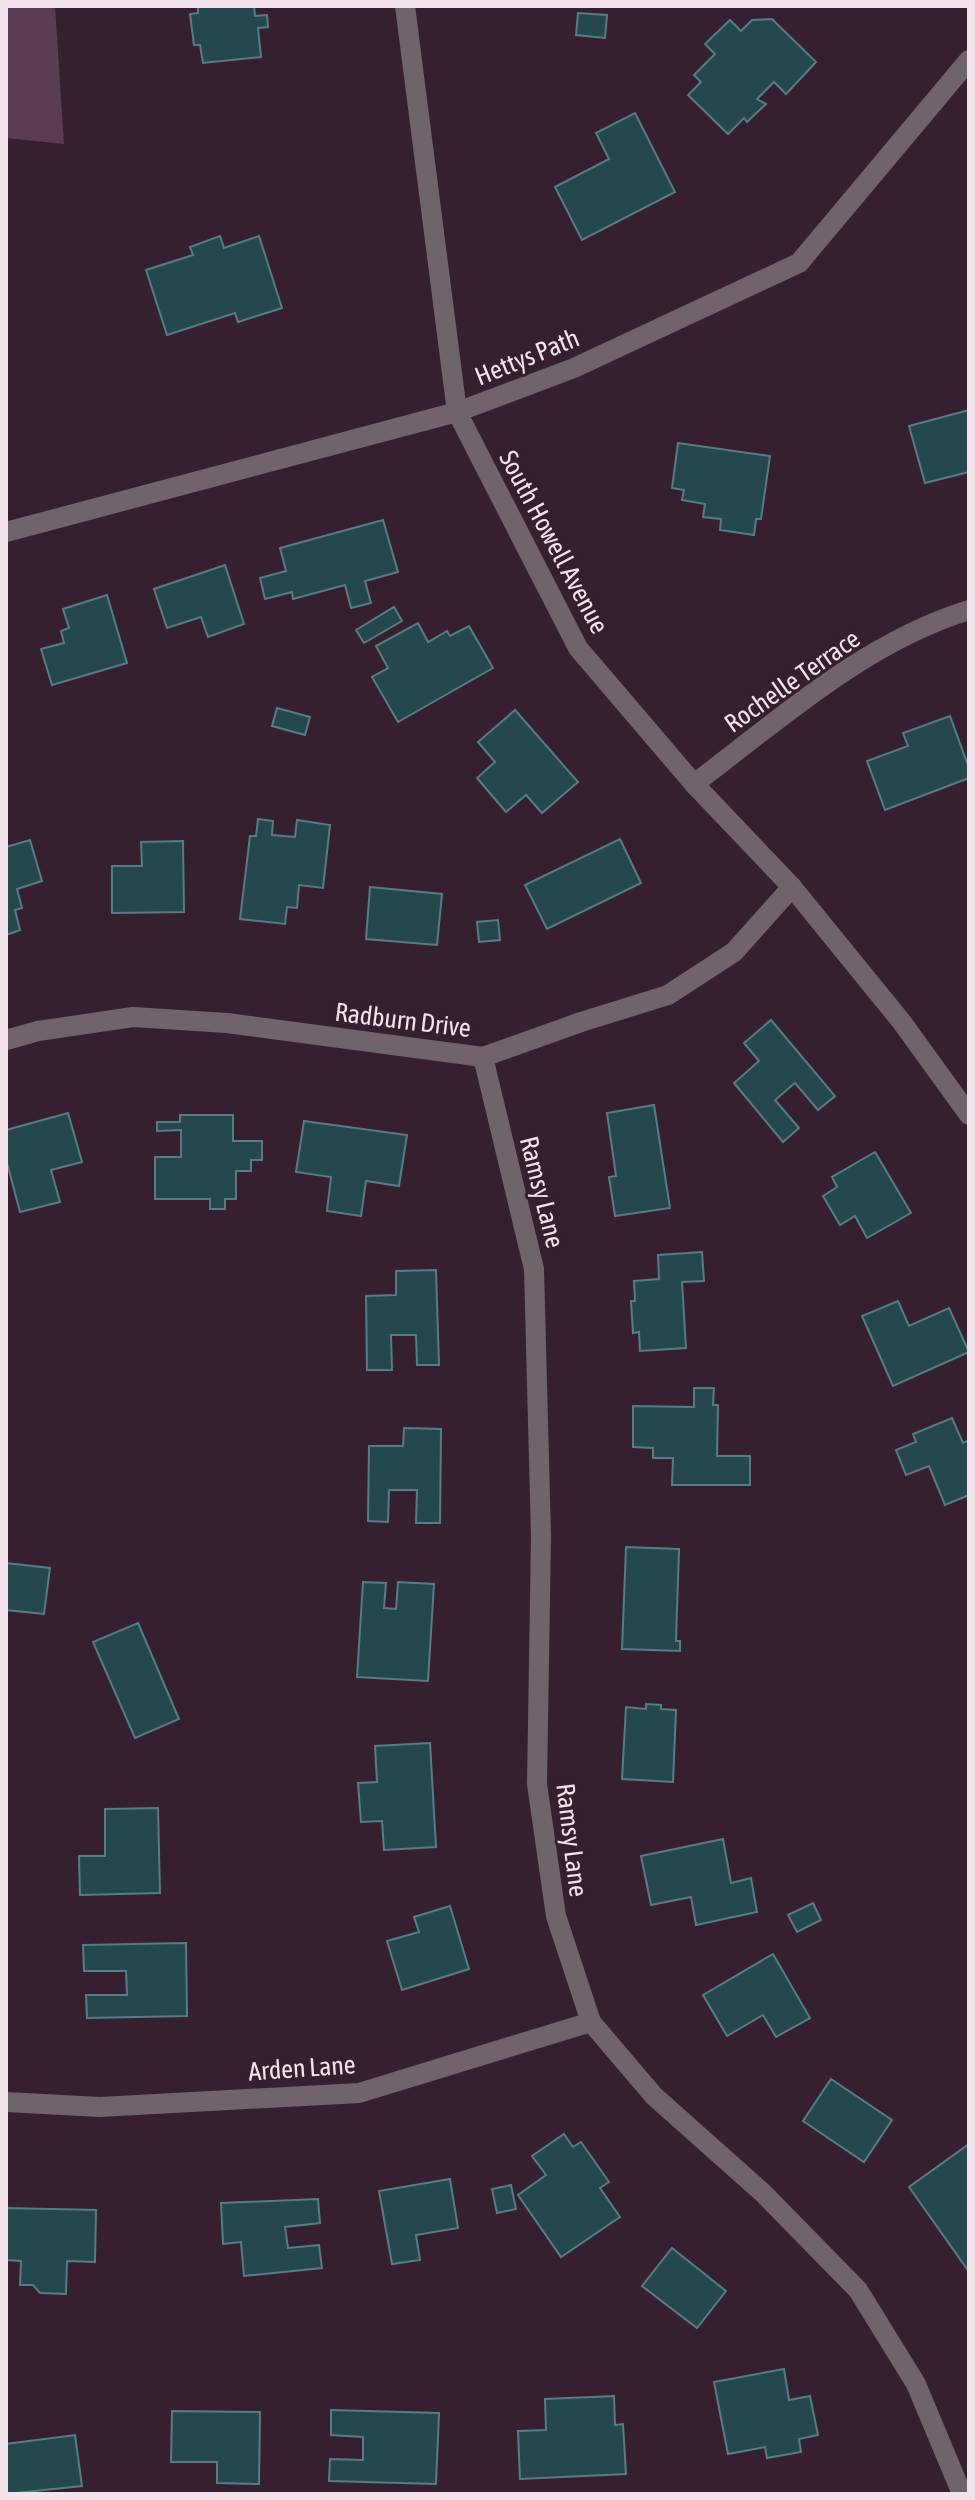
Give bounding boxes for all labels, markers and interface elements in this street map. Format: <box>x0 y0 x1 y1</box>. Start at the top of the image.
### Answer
street label: Hettys Path <box>471 323 583 391</box>
street label: South Howell Avenue <box>493 445 615 639</box>
street label: Rochelle Terrace <box>719 623 865 739</box>
street label: Radburn Drive <box>333 997 473 1043</box>
street label: Ramsy Lane <box>514 1133 570 1251</box>
street label: Ramsy Lane <box>550 1782 594 1898</box>
street label: Arden Lane <box>247 2049 357 2087</box>

